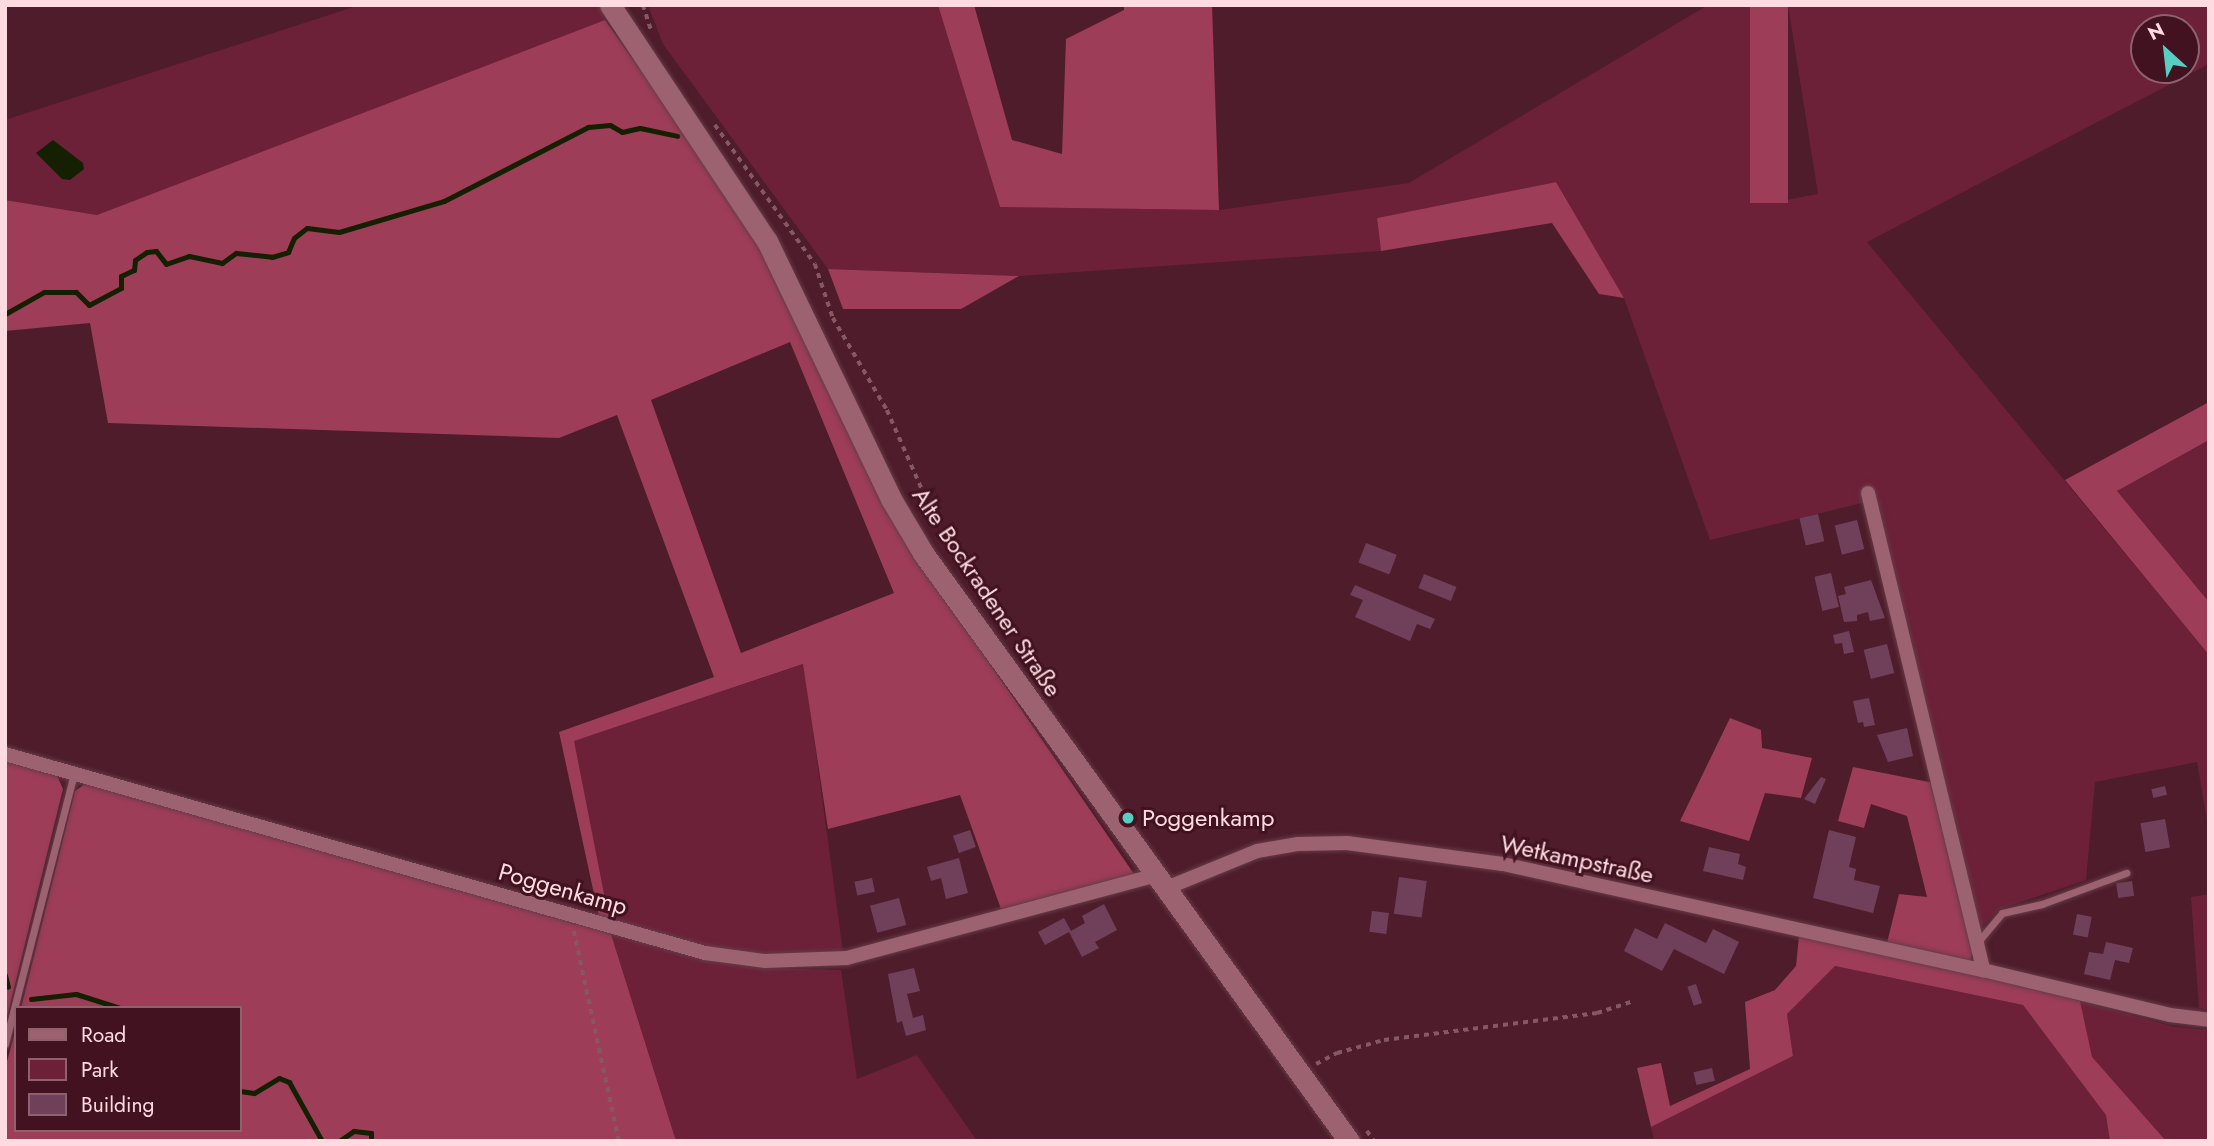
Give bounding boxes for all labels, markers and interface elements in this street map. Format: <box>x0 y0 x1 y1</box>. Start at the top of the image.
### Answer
north arrow <box>2130 14 2200 84</box>
text: N <box>2143 16 2169 47</box>
street label: Alte Bockradener Straße <box>906 482 1068 702</box>
place label: Poggenkamp <box>1142 804 1274 832</box>
marker: Poggenkamp <box>1120 810 1136 826</box>
street label: Wetkampstraße <box>1498 829 1656 889</box>
street label: Poggenkamp <box>495 857 631 921</box>
legend <box>14 1006 242 1132</box>
text: Road <box>81 1020 126 1050</box>
text: Park <box>81 1055 118 1085</box>
text: Building <box>81 1090 154 1120</box>

